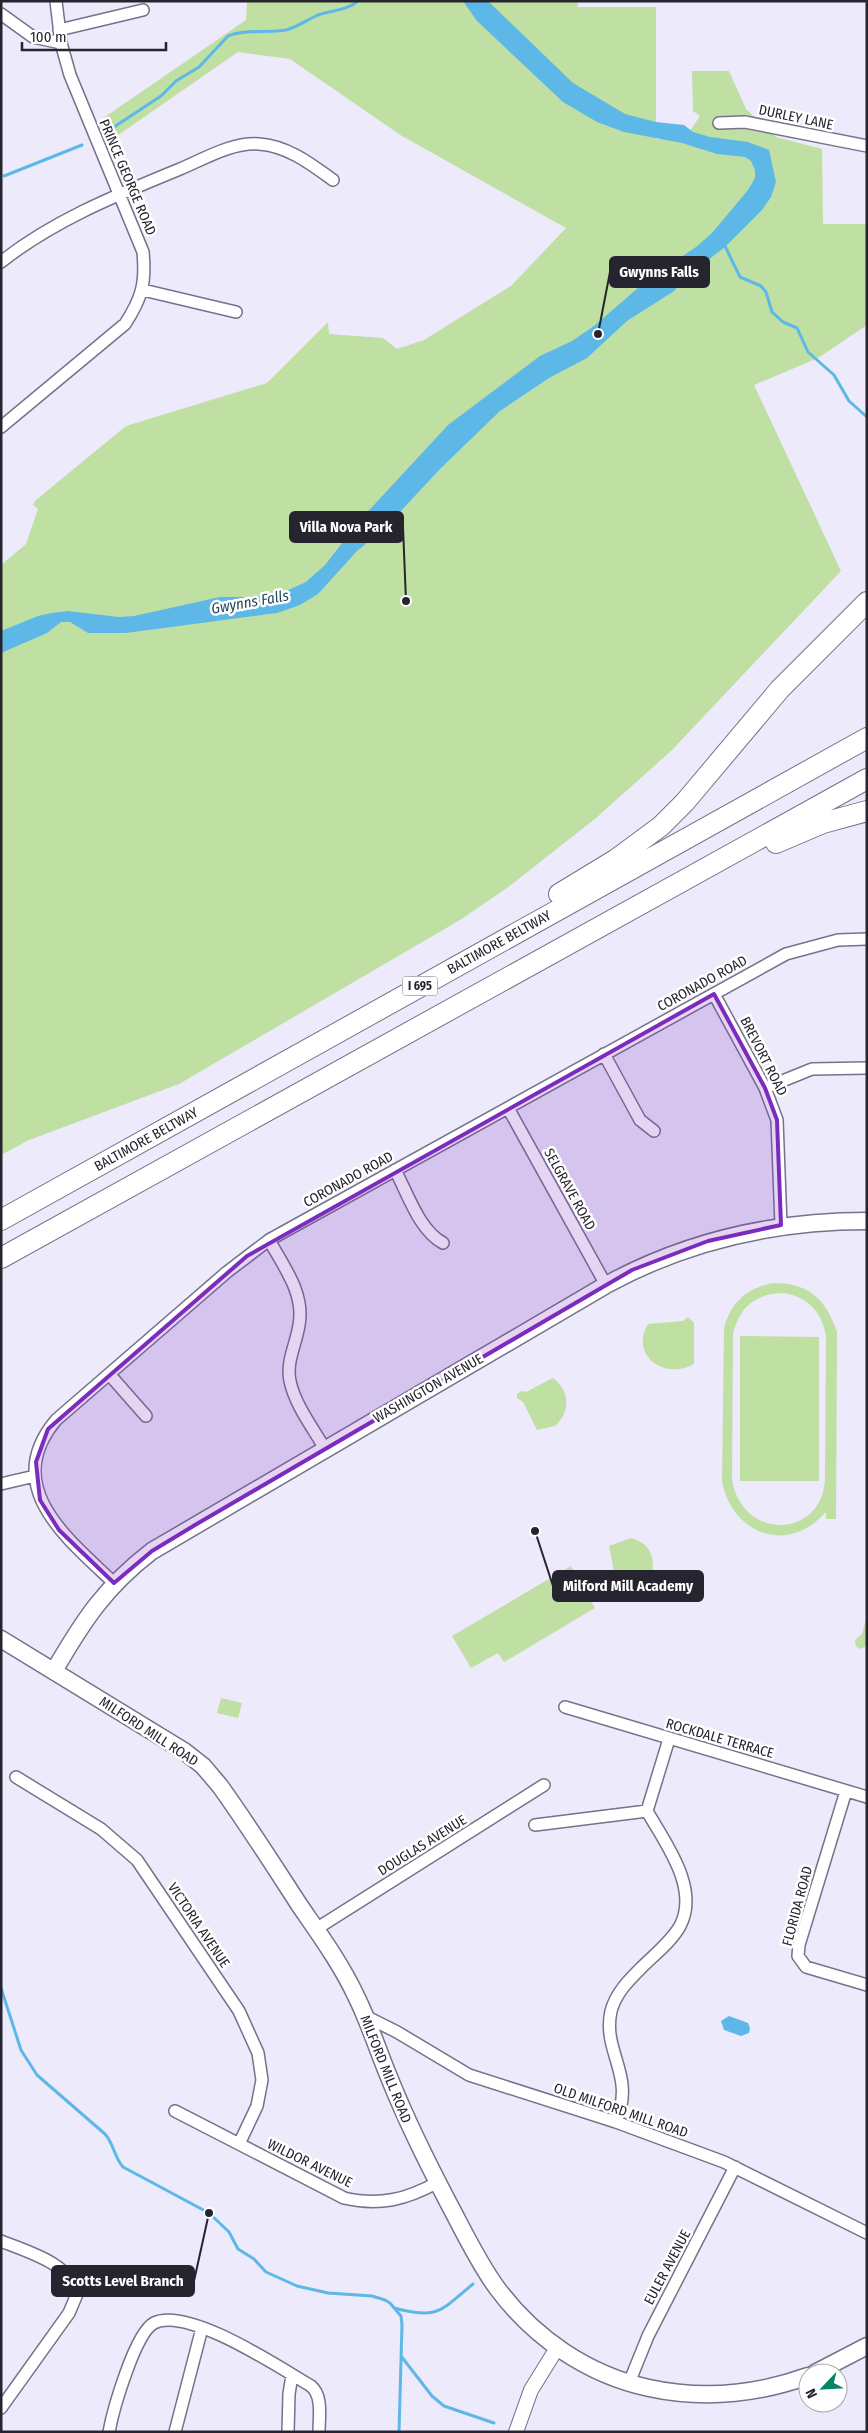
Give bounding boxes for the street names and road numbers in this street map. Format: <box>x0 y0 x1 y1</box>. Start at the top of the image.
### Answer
street label: DURLEY LANE <box>757 101 835 134</box>
street label: PRINCE GEORGE ROAD <box>95 117 160 238</box>
street label: BALTIMORE BELTWAY <box>444 907 554 978</box>
street label: CORONADO ROAD <box>655 952 750 1015</box>
road number: I 695 <box>402 976 438 996</box>
street label: BREVORT ROAD <box>736 1014 791 1099</box>
street label: BALTIMORE BELTWAY <box>91 1104 201 1175</box>
street label: SELGRAVE ROAD <box>540 1146 599 1233</box>
street label: CORONADO ROAD <box>301 1148 396 1211</box>
street label: WASHINGTON AVENUE <box>370 1350 487 1427</box>
street label: MILFORD MILL ROAD <box>96 1693 201 1770</box>
street label: ROCKDALE TERRACE <box>664 1715 776 1762</box>
street label: DOUGLAS AVENUE <box>375 1811 470 1879</box>
street label: FLORIDA ROAD <box>779 1864 816 1948</box>
street label: VICTORIA AVENUE <box>164 1880 233 1971</box>
street label: MILFORD MILL ROAD <box>356 2013 415 2125</box>
street label: OLD MILFORD MILL ROAD <box>551 2079 690 2141</box>
street label: WILDOR AVENUE <box>265 2136 355 2192</box>
street label: EULER AVENUE <box>641 2226 695 2308</box>

